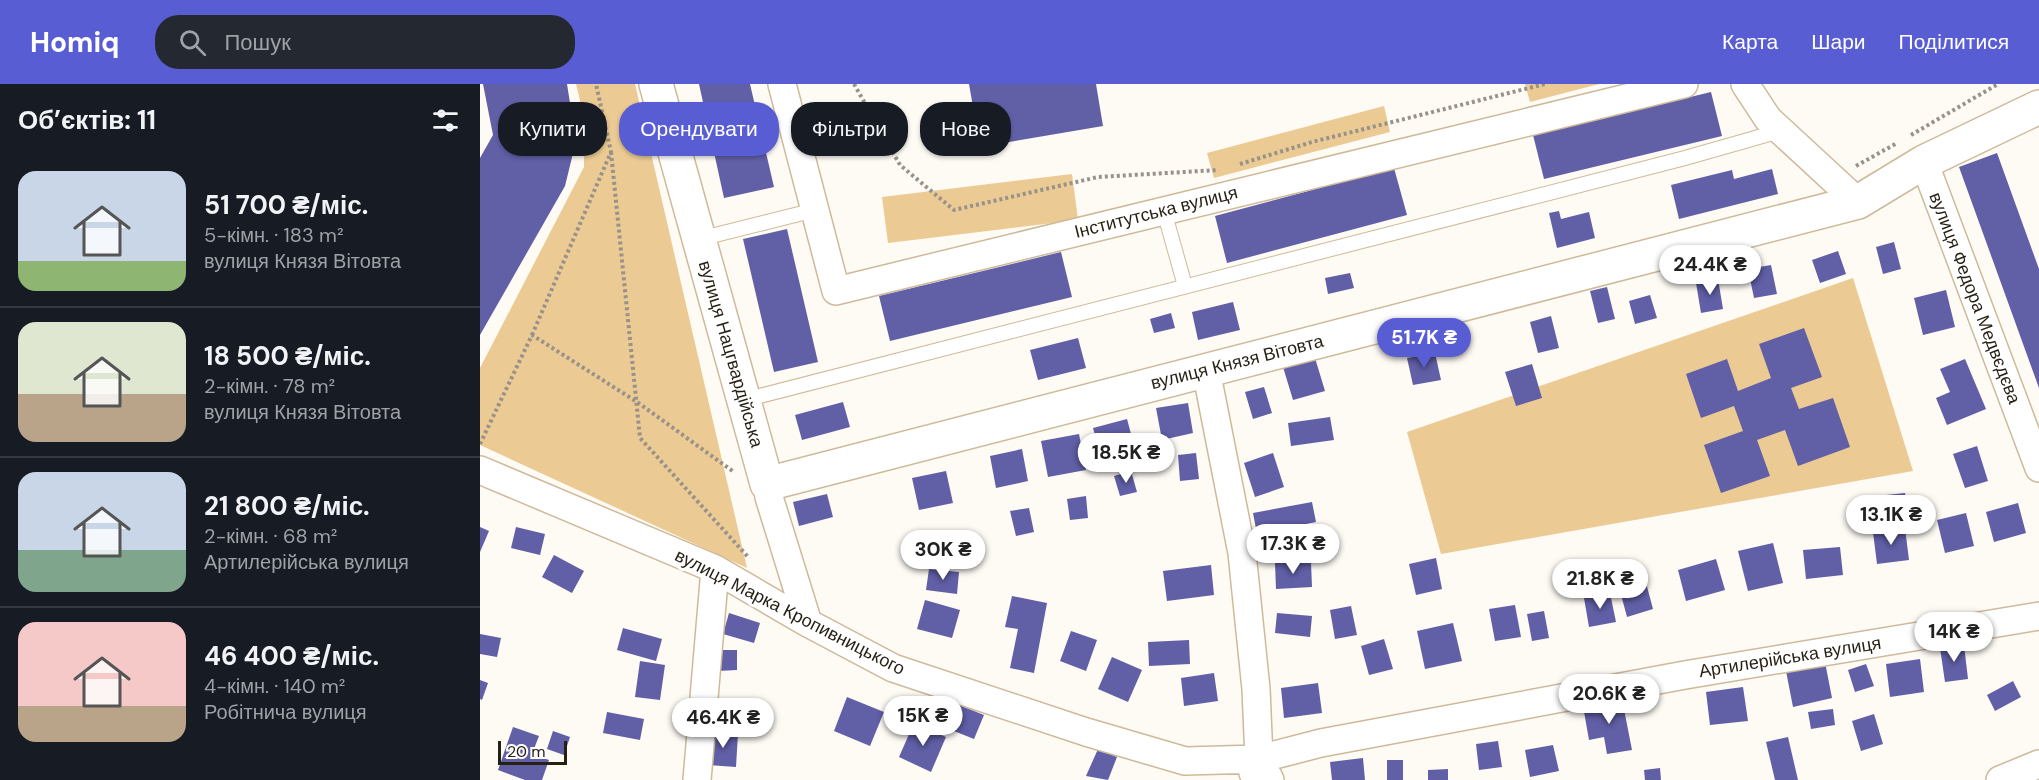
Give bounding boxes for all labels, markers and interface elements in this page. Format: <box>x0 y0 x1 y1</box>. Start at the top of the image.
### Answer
search box <box>155 15 575 69</box>
text: Homiq <box>30 24 119 61</box>
icon: search <box>176 26 209 59</box>
text: Пошук <box>224 28 291 57</box>
text: Карта <box>1722 28 1778 56</box>
text: Шари <box>1811 28 1866 56</box>
text: Поділитися <box>1899 28 2009 56</box>
chip: Купити <box>498 102 607 156</box>
chip: Орендувати <box>619 102 779 156</box>
chip: Фільтри <box>791 102 908 156</box>
chip: Нове <box>920 102 1011 156</box>
text: Об’єктів: 11 <box>18 103 156 137</box>
icon: filters <box>429 104 462 137</box>
street label: Інститутська вулиця <box>1072 180 1240 244</box>
text: 51 700 ₴/міс. <box>204 188 368 222</box>
street label: вулиця Федора Медвєдєва <box>1923 189 2027 408</box>
icon: home <box>66 195 138 267</box>
text: 5-кімн. · 183 m² <box>204 222 344 248</box>
pin: 24.4K ₴ <box>1655 245 1765 296</box>
text: вулиця Князя Вітовта <box>204 248 401 274</box>
text: 24.4K ₴ <box>1673 251 1747 277</box>
street label: вулиця Нацгвардійська <box>693 258 769 451</box>
pin: 51.7K ₴ <box>1369 318 1479 369</box>
text: 51.7K ₴ <box>1391 324 1457 350</box>
street label: вулиця Князя Вітовта <box>1148 329 1327 395</box>
text: 18 500 ₴/міс. <box>204 339 371 373</box>
icon: home <box>66 346 138 418</box>
text: 2-кімн. · 78 m² <box>204 373 335 399</box>
text: вулиця Князя Вітовта <box>204 399 401 425</box>
pin: 18.5K ₴ <box>1071 433 1181 484</box>
text: 18.5K ₴ <box>1092 439 1160 465</box>
text: 21 800 ₴/міс. <box>204 489 370 523</box>
pin: 13.1K ₴ <box>1836 495 1946 546</box>
icon: home <box>66 496 138 568</box>
text: 13.1K ₴ <box>1860 501 1922 527</box>
text: 2-кімн. · 68 m² <box>204 523 337 549</box>
pin: 17.3K ₴ <box>1238 524 1348 575</box>
pin: 30K ₴ <box>901 530 985 581</box>
text: 17.3K ₴ <box>1260 530 1326 556</box>
text: 30K ₴ <box>914 536 972 562</box>
street label: вулиця Марка Кропивницького <box>671 543 909 681</box>
text: Артилерійська вулиця <box>204 549 409 575</box>
pin: 21.8K ₴ <box>1545 559 1655 610</box>
text: 21.8K ₴ <box>1566 565 1634 591</box>
pin: 14K ₴ <box>1912 612 1996 663</box>
text: 14K ₴ <box>1928 618 1980 644</box>
street label: Артилерійська вулиця <box>1697 631 1883 683</box>
text: 46 400 ₴/міс. <box>204 639 379 673</box>
icon: home <box>66 646 138 718</box>
text: 4-кімн. · 140 m² <box>204 673 345 699</box>
pin: 20.6K ₴ <box>1554 674 1664 725</box>
text: 20.6K ₴ <box>1573 680 1645 706</box>
pin: 15K ₴ <box>881 696 965 747</box>
pin: 46.4K ₴ <box>668 698 778 749</box>
text: Робітнича вулиця <box>204 699 367 725</box>
text: 15K ₴ <box>898 702 948 728</box>
text: 46.4K ₴ <box>686 704 760 730</box>
scale bar <box>498 738 567 766</box>
text: 20 m <box>507 741 546 762</box>

